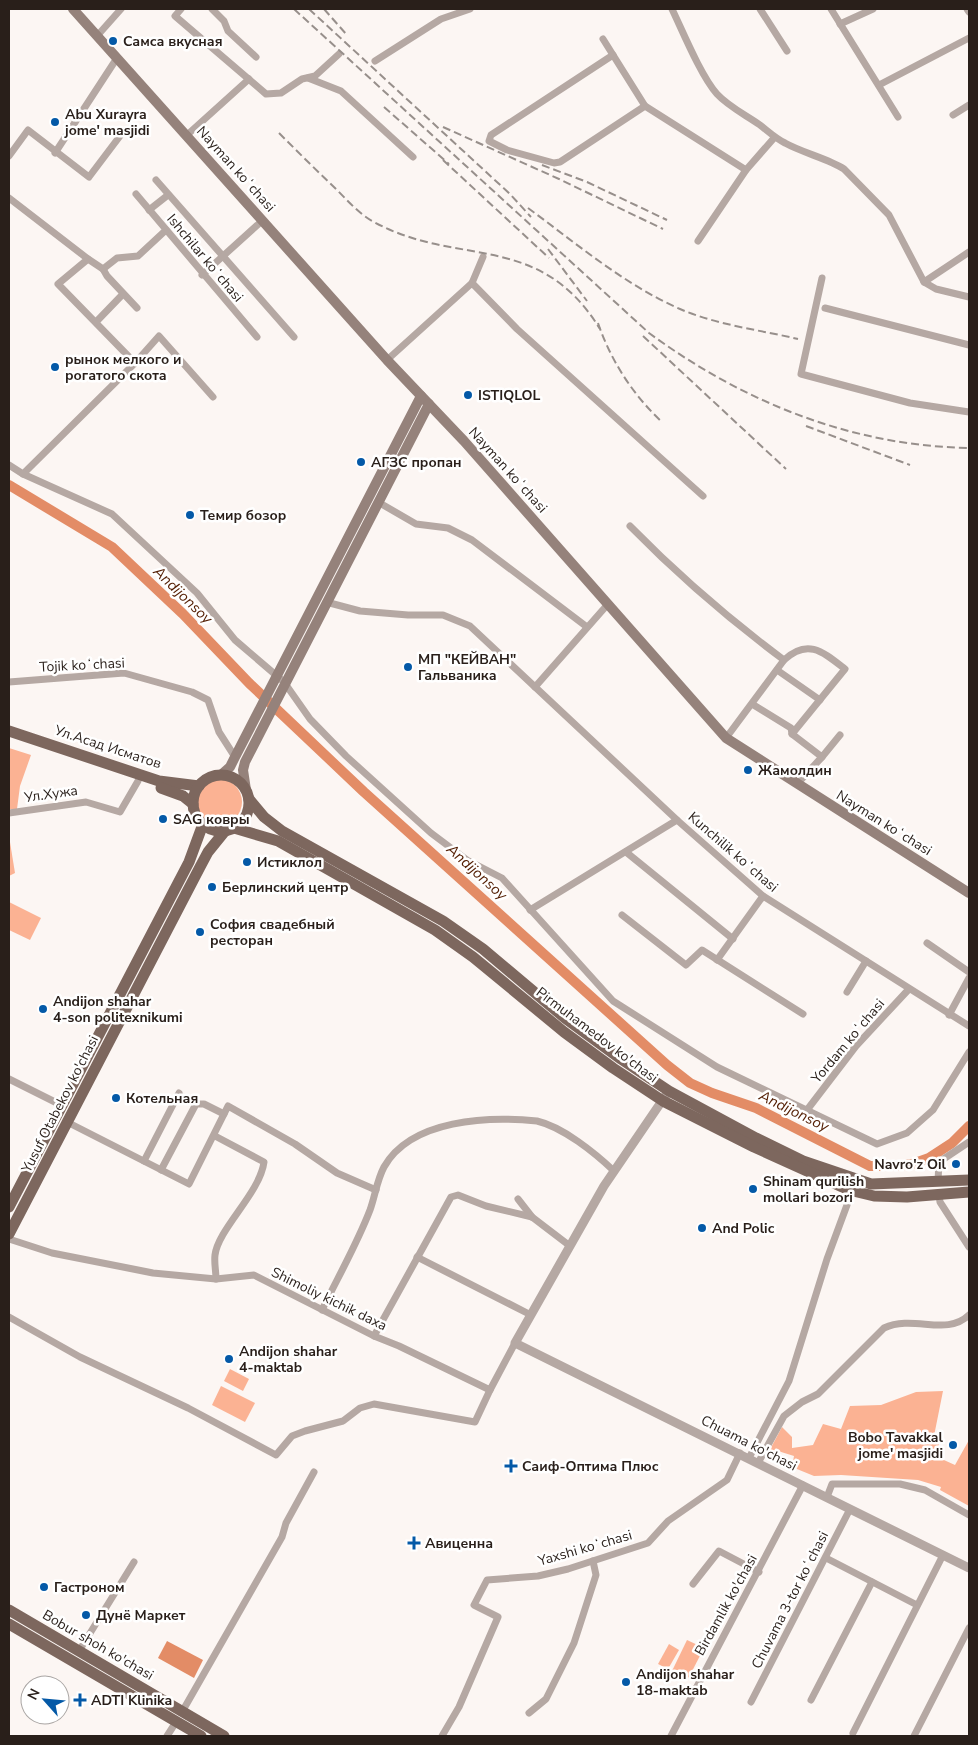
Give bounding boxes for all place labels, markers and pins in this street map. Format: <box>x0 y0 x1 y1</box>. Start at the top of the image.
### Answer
place label: Самса вкусная <box>123 32 223 51</box>
marker: Самса вкусная <box>107 35 119 47</box>
place label: Abu Xurayra jome' masjidi <box>64 105 150 140</box>
marker: Abu Xurayra jome' masjidi <box>49 116 61 128</box>
place label: рынок мелкого и рогатого скота <box>65 350 182 385</box>
marker: рынок мелкого и рогатого скота <box>49 361 61 373</box>
place label: ISTIQLOL <box>478 386 541 405</box>
marker: ISTIQLOL <box>462 389 474 401</box>
place label: АГЗС пропан <box>371 453 462 472</box>
marker: АГЗС пропан <box>355 456 367 468</box>
place label: Темир бозор <box>200 506 286 525</box>
marker: Темир бозор <box>184 509 196 521</box>
place label: МП "КЕЙВАН" Гальваника <box>418 650 516 685</box>
marker: МП "КЕЙВАН" Гальваника <box>402 661 414 673</box>
place label: Жамолдин <box>758 761 832 780</box>
marker: Жамолдин <box>742 764 754 776</box>
place label: SAG ковры <box>173 810 250 829</box>
marker: SAG ковры <box>157 813 169 825</box>
place label: Истиклол <box>257 853 322 872</box>
marker: Истиклол <box>241 856 253 868</box>
place label: Берлинский центр <box>222 878 349 897</box>
marker: Берлинский центр <box>206 881 218 893</box>
place label: София свадебный ресторан <box>210 915 335 950</box>
marker: София свадебный ресторан <box>194 926 206 938</box>
place label: Andijon shahar 4-son politexnikumi <box>53 992 183 1027</box>
marker: Andijon shahar 4-son politexnikumi <box>37 1003 49 1015</box>
place label: Котельная <box>126 1089 198 1108</box>
marker: Котельная <box>110 1092 122 1104</box>
place label: Navro'z Oil <box>874 1155 947 1174</box>
marker: Navro'z Oil <box>950 1158 962 1170</box>
place label: Shinam qurilish mollari bozori <box>763 1172 864 1207</box>
marker: Shinam qurilish mollari bozori <box>747 1183 759 1195</box>
place label: And Polic <box>712 1219 775 1238</box>
marker: And Polic <box>696 1222 708 1234</box>
place label: Andijon shahar 4-maktab <box>239 1342 338 1377</box>
marker: Andijon shahar 4-maktab <box>223 1353 235 1365</box>
place label: Bobo Tavakkal jome' masjidi <box>848 1428 944 1463</box>
marker: Bobo Tavakkal jome' masjidi <box>947 1439 959 1451</box>
place label: Саиф-Оптима Плюс <box>522 1457 659 1476</box>
marker: Саиф-Оптима Плюс <box>504 1459 518 1473</box>
place label: Авиценна <box>425 1534 493 1553</box>
marker: Авиценна <box>407 1536 421 1550</box>
place label: Гастроном <box>54 1578 125 1597</box>
marker: Гастроном <box>38 1581 50 1593</box>
place label: Дунё Маркет <box>96 1606 186 1625</box>
marker: Дунё Маркет <box>80 1609 92 1621</box>
place label: Andijon shahar 18-maktab <box>636 1665 735 1700</box>
marker: Andijon shahar 18-maktab <box>620 1676 632 1688</box>
place label: ADTI Klinika <box>91 1691 172 1710</box>
marker: ADTI Klinika <box>73 1693 87 1707</box>

